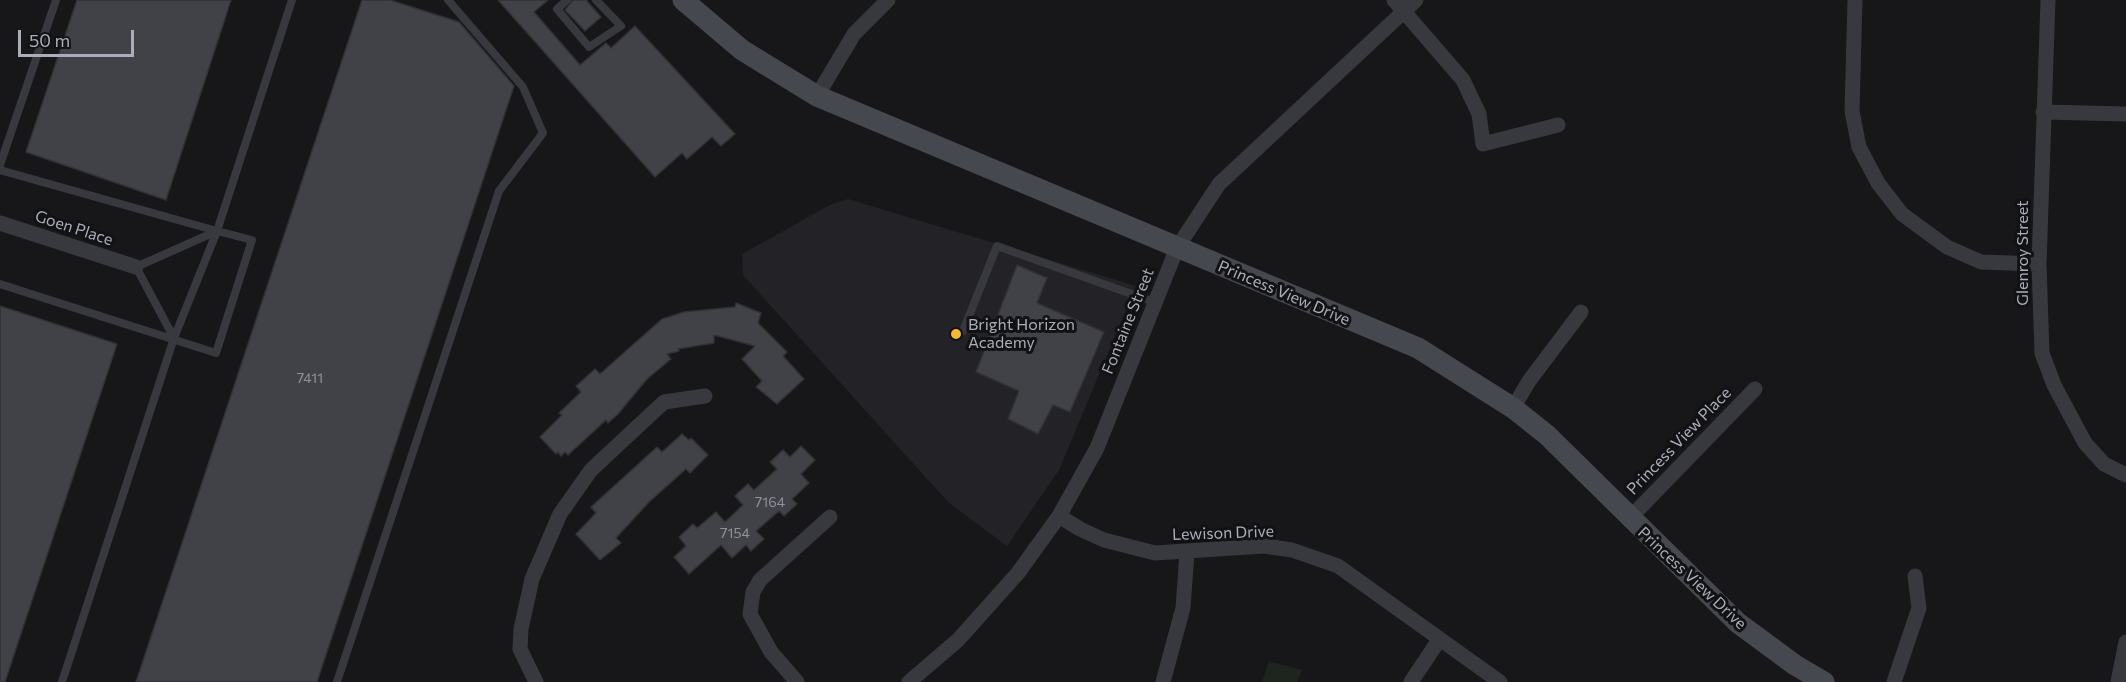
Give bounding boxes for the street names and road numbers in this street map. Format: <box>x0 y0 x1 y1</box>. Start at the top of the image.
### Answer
street label: Glenroy Street <box>2013 200 2033 306</box>
street label: Goen Place <box>33 206 115 250</box>
street label: Princess View Drive <box>1215 257 1353 329</box>
street label: Fontaine Street <box>1098 265 1158 377</box>
street label: Princess View Place <box>1623 383 1735 499</box>
street label: Lewison Drive <box>1172 522 1274 544</box>
street label: Princess View Drive <box>1634 523 1750 633</box>

